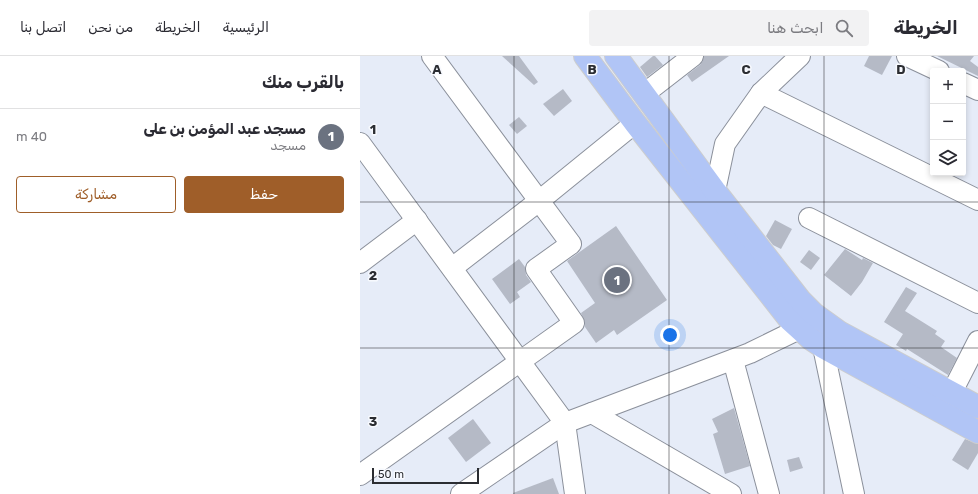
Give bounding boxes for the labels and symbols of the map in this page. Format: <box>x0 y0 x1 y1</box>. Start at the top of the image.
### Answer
text: A <box>432 62 442 77</box>
text: B <box>587 62 597 77</box>
text: C <box>741 62 751 77</box>
text: D <box>896 62 906 77</box>
text: 1 <box>370 122 376 137</box>
pin: 1 <box>604 265 630 295</box>
text: 2 <box>369 268 377 283</box>
your location <box>660 325 680 345</box>
text: 3 <box>369 414 378 429</box>
scale bar <box>372 466 479 485</box>

